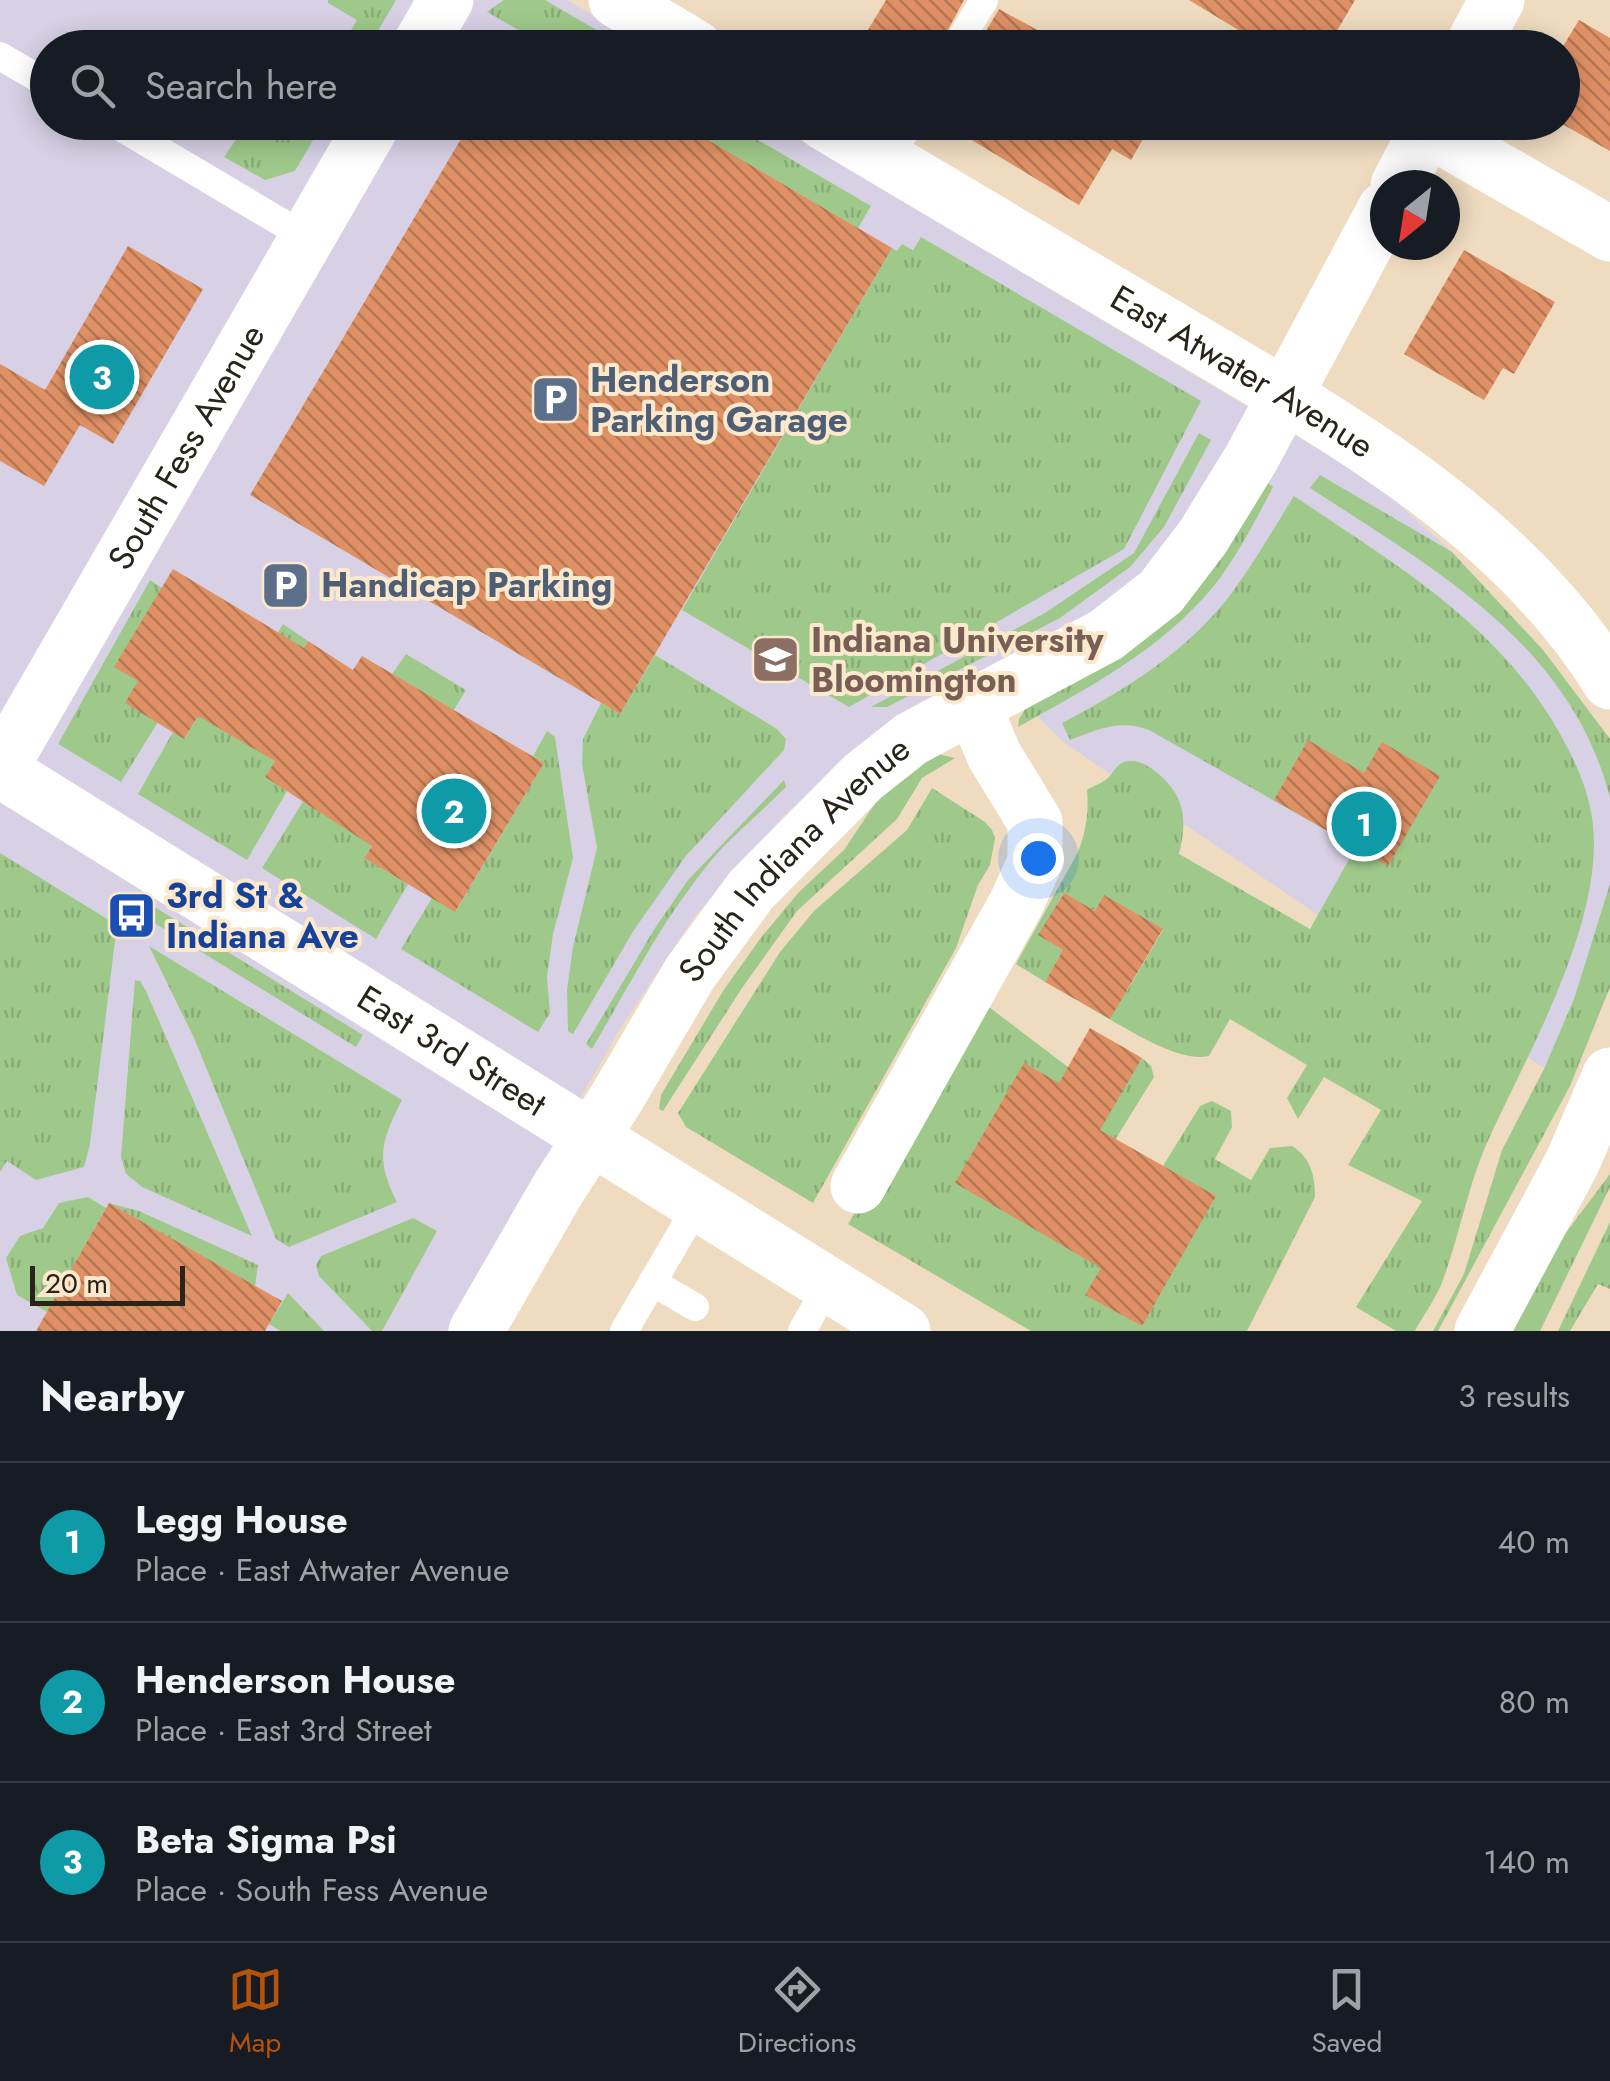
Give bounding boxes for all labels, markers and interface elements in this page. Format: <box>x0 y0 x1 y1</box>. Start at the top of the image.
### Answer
search box <box>30 30 1580 140</box>
icon: search <box>65 58 120 113</box>
text: Search here <box>145 58 337 113</box>
north arrow <box>1370 170 1460 260</box>
street label: East Atwater Avenue <box>1101 273 1384 470</box>
street label: South Fess Avenue <box>95 315 277 579</box>
pin: 3 <box>70 340 134 414</box>
place label: Henderson Parking Garage <box>590 355 848 445</box>
parking icon: Henderson Parking Garage <box>529 374 581 426</box>
parking icon: Handicap Parking <box>260 559 312 611</box>
place label: Handicap Parking <box>321 560 612 610</box>
place label: Indiana University Bloomington <box>811 615 1104 705</box>
school or university icon: Indiana University Bloomington <box>750 634 802 686</box>
street label: South Indiana Avenue <box>666 724 921 993</box>
pin: 2 <box>422 774 486 848</box>
pin: 1 <box>1332 786 1396 862</box>
your location <box>1013 833 1064 884</box>
place label: 3rd St & Indiana Ave <box>166 871 359 961</box>
bus stop icon: 3rd St & Indiana Ave <box>105 890 157 942</box>
street label: East 3rd Street <box>348 973 557 1129</box>
scale bar <box>30 1261 185 1306</box>
text: 20 m <box>45 1263 108 1304</box>
text: Nearby <box>40 1366 184 1427</box>
text: 3 results <box>1458 1373 1570 1419</box>
text: Legg House <box>135 1492 348 1547</box>
text: 1 <box>64 1519 81 1565</box>
text: 40 m <box>1498 1519 1570 1565</box>
text: Place · East Atwater Avenue <box>135 1547 509 1593</box>
text: Henderson House <box>135 1652 456 1707</box>
text: 2 <box>62 1679 83 1725</box>
text: 80 m <box>1499 1679 1570 1725</box>
text: Place · East 3rd Street <box>135 1707 432 1753</box>
text: Beta Sigma Psi <box>135 1812 397 1867</box>
text: 3 <box>63 1839 82 1885</box>
text: 140 m <box>1483 1839 1570 1885</box>
text: Place · South Fess Avenue <box>135 1867 488 1913</box>
tab: Map <box>228 1962 283 2063</box>
tab: Directions <box>738 1962 856 2063</box>
tab: Saved <box>1311 1962 1382 2063</box>

